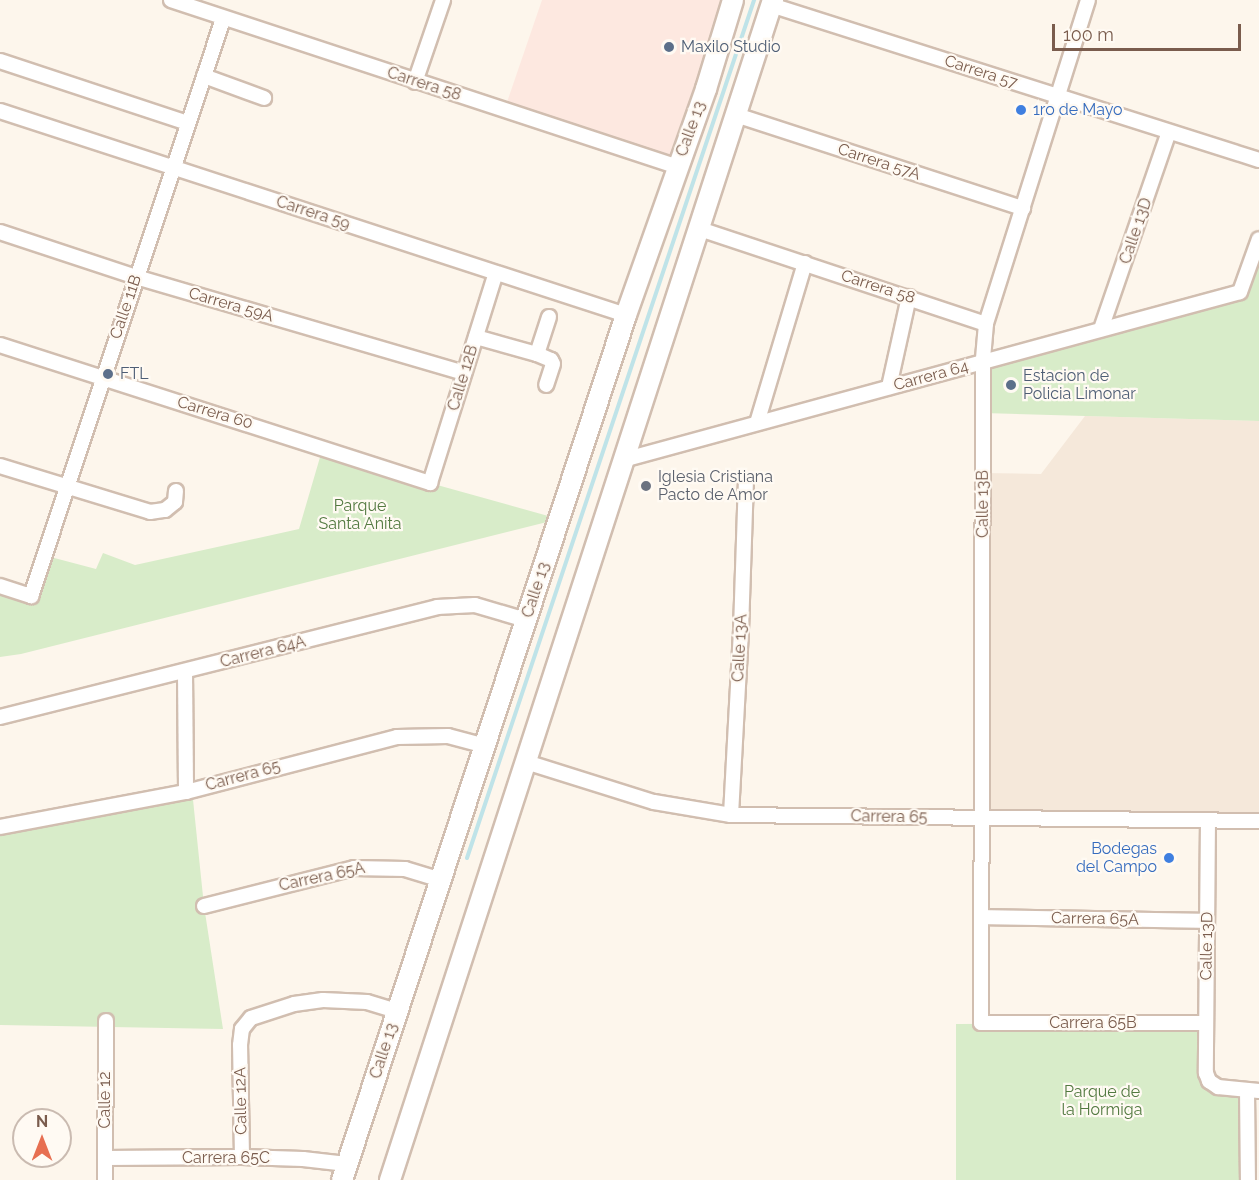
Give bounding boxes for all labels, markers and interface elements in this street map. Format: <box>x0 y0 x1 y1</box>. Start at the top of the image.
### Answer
scale bar <box>1055 12 1244 50</box>
text: 100 m <box>1063 24 1114 45</box>
place label: Maxilo Studio <box>681 37 781 57</box>
marker: Maxilo Studio <box>662 40 676 54</box>
street label: Carrera 57 <box>942 51 1020 93</box>
street label: Carrera 58 <box>385 63 463 105</box>
street label: Calle 13 <box>672 99 710 159</box>
place label: 1ro de Mayo <box>1033 100 1123 120</box>
marker: 1ro de Mayo <box>1014 103 1028 117</box>
street label: Carrera 57A <box>835 140 923 184</box>
street label: Carrera 59 <box>274 192 352 234</box>
street label: Calle 13D <box>1116 195 1156 267</box>
street label: Carrera 58 <box>839 266 917 308</box>
street label: Calle 11B <box>106 273 146 341</box>
street label: Carrera 59A <box>186 284 276 326</box>
street label: Calle 12B <box>444 343 482 413</box>
street label: Carrera 64 <box>891 357 971 395</box>
place label: FTL <box>120 364 149 384</box>
place label: Estacion de Policia Limonar <box>1023 366 1136 404</box>
marker: FTL <box>101 367 115 381</box>
marker: Estacion de Policia Limonar <box>1004 378 1018 392</box>
street label: Carrera 60 <box>175 392 255 434</box>
place label: Iglesia Cristiana Pacto de Amor <box>658 467 773 505</box>
street label: Calle 13B <box>973 470 993 538</box>
marker: Iglesia Cristiana Pacto de Amor <box>639 479 653 493</box>
park label: Parque Santa Anita <box>318 496 402 534</box>
street label: Calle 13 <box>518 560 554 620</box>
street label: Calle 13A <box>729 614 751 682</box>
street label: Carrera 64A <box>218 632 308 672</box>
street label: Carrera 65 <box>203 757 283 795</box>
street label: Carrera 65 <box>850 807 928 827</box>
place label: Bodegas del Campo <box>1075 839 1157 877</box>
marker: Bodegas del Campo <box>1162 851 1176 865</box>
street label: Carrera 65A <box>277 859 367 895</box>
street label: Carrera 65A <box>1051 909 1139 929</box>
street label: Calle 13D <box>1197 911 1217 981</box>
street label: Carrera 65B <box>1049 1013 1137 1033</box>
street label: Calle 13 <box>366 1021 402 1081</box>
street label: Calle 12A <box>231 1067 251 1135</box>
street label: Calle 12 <box>95 1071 115 1129</box>
park label: Parque de la Hormiga <box>1062 1082 1142 1120</box>
north arrow <box>12 1108 72 1168</box>
text: N <box>36 1112 48 1131</box>
street label: Carrera 65C <box>182 1148 270 1168</box>

